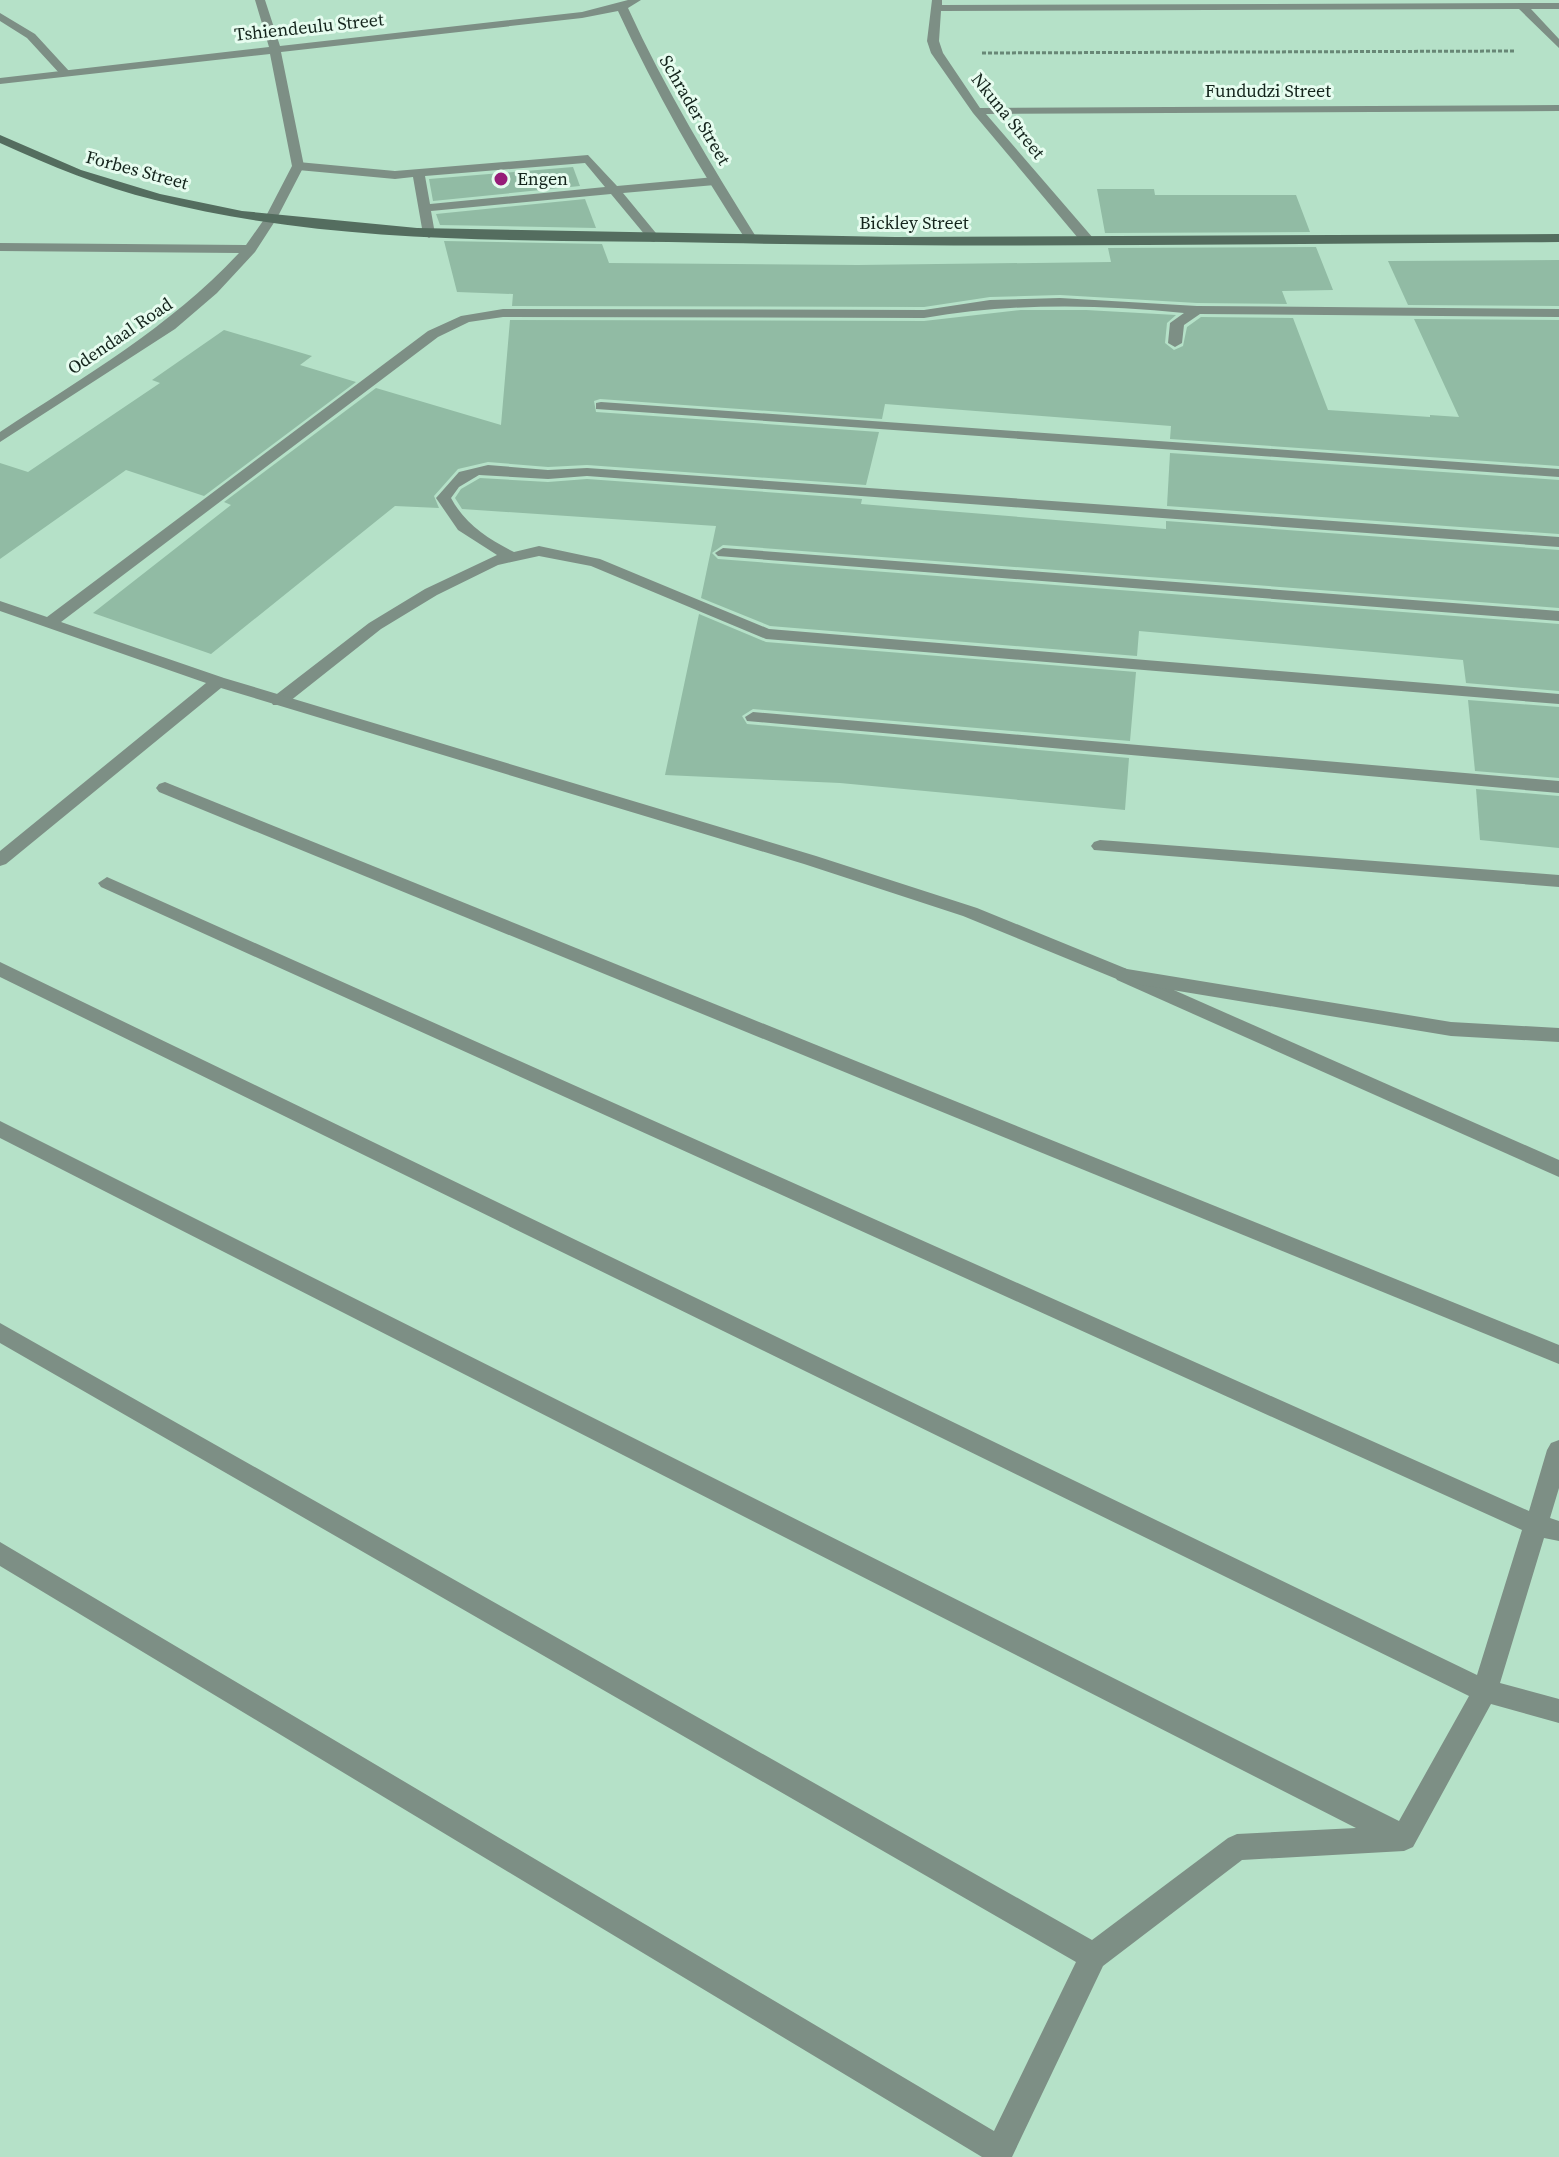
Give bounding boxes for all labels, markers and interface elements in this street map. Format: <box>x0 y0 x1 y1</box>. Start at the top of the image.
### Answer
street label: Tshiendeulu Street <box>233 6 385 47</box>
street label: Schrader Street <box>654 50 737 169</box>
street label: Nkuna Street <box>966 67 1051 164</box>
street label: Fundudzi Street <box>1205 78 1331 103</box>
street label: Forbes Street <box>83 144 191 195</box>
place label: Engen <box>517 166 568 191</box>
marker: Engen <box>492 170 510 188</box>
street label: Bickley Street <box>859 210 969 235</box>
street label: Odendaal Road <box>62 291 177 380</box>

